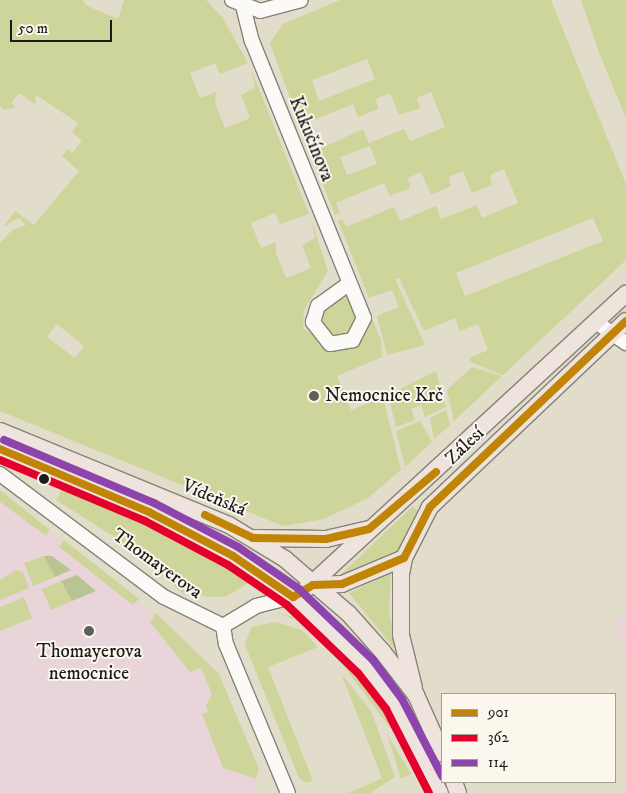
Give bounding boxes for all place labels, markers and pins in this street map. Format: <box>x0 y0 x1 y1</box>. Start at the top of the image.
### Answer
place label: Nemocnice Krč <box>325 385 443 407</box>
marker: Nemocnice Krč <box>307 389 321 403</box>
unlabelled marker <box>39 474 49 484</box>
marker: Thomayerova nemocnice <box>82 624 96 638</box>
place label: Thomayerova nemocnice <box>36 641 142 685</box>

